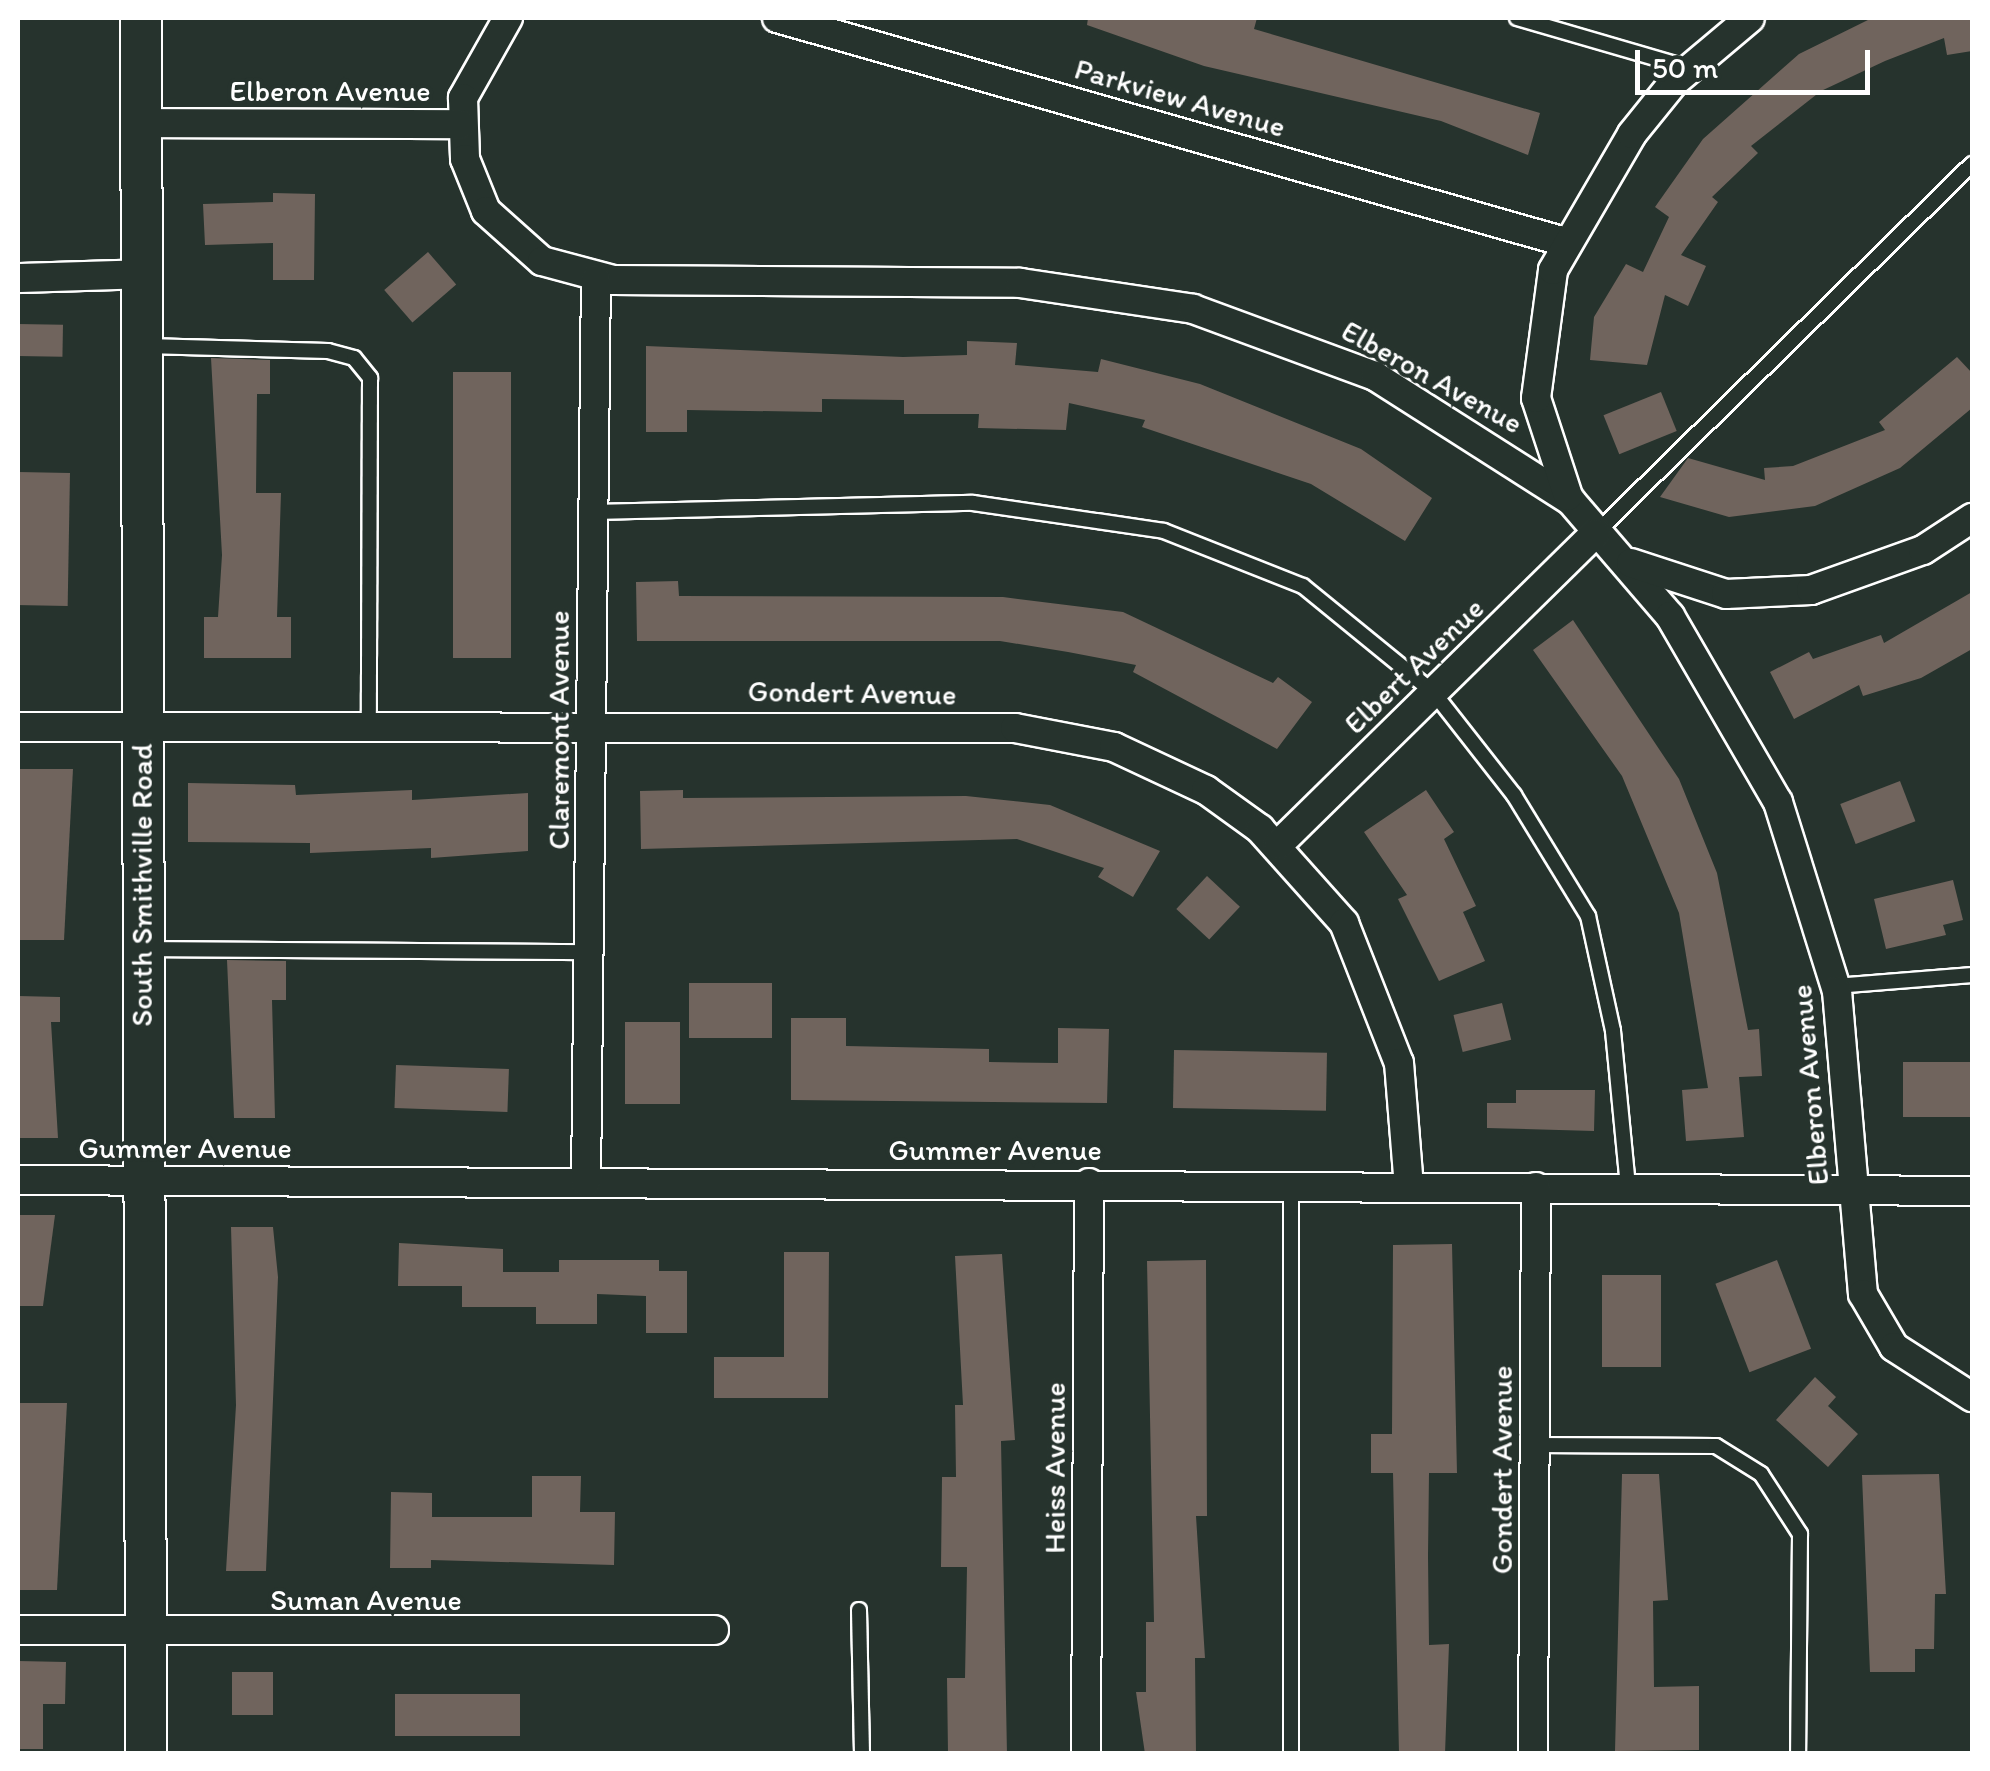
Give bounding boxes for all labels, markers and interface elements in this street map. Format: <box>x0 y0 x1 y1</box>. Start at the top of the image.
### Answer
scale bar <box>1640 30 1875 92</box>
text: 50 m <box>1652 49 1718 86</box>
street label: Parkview Avenue <box>1071 51 1289 145</box>
street label: Elberon Avenue <box>230 73 430 109</box>
street label: Elberon Avenue <box>1336 313 1528 441</box>
street label: Elbert Avenue <box>1337 591 1491 741</box>
street label: Claremont Avenue <box>541 611 577 849</box>
street label: Gondert Avenue <box>748 673 956 713</box>
street label: South Smithville Road <box>124 743 160 1027</box>
street label: Elberon Avenue <box>1783 984 1837 1186</box>
street label: Gummer Avenue <box>78 1130 292 1166</box>
street label: Gummer Avenue <box>888 1132 1102 1168</box>
street label: Gondert Avenue <box>1484 1366 1520 1574</box>
street label: Heiss Avenue <box>1037 1383 1073 1553</box>
street label: Suman Avenue <box>271 1582 461 1618</box>

